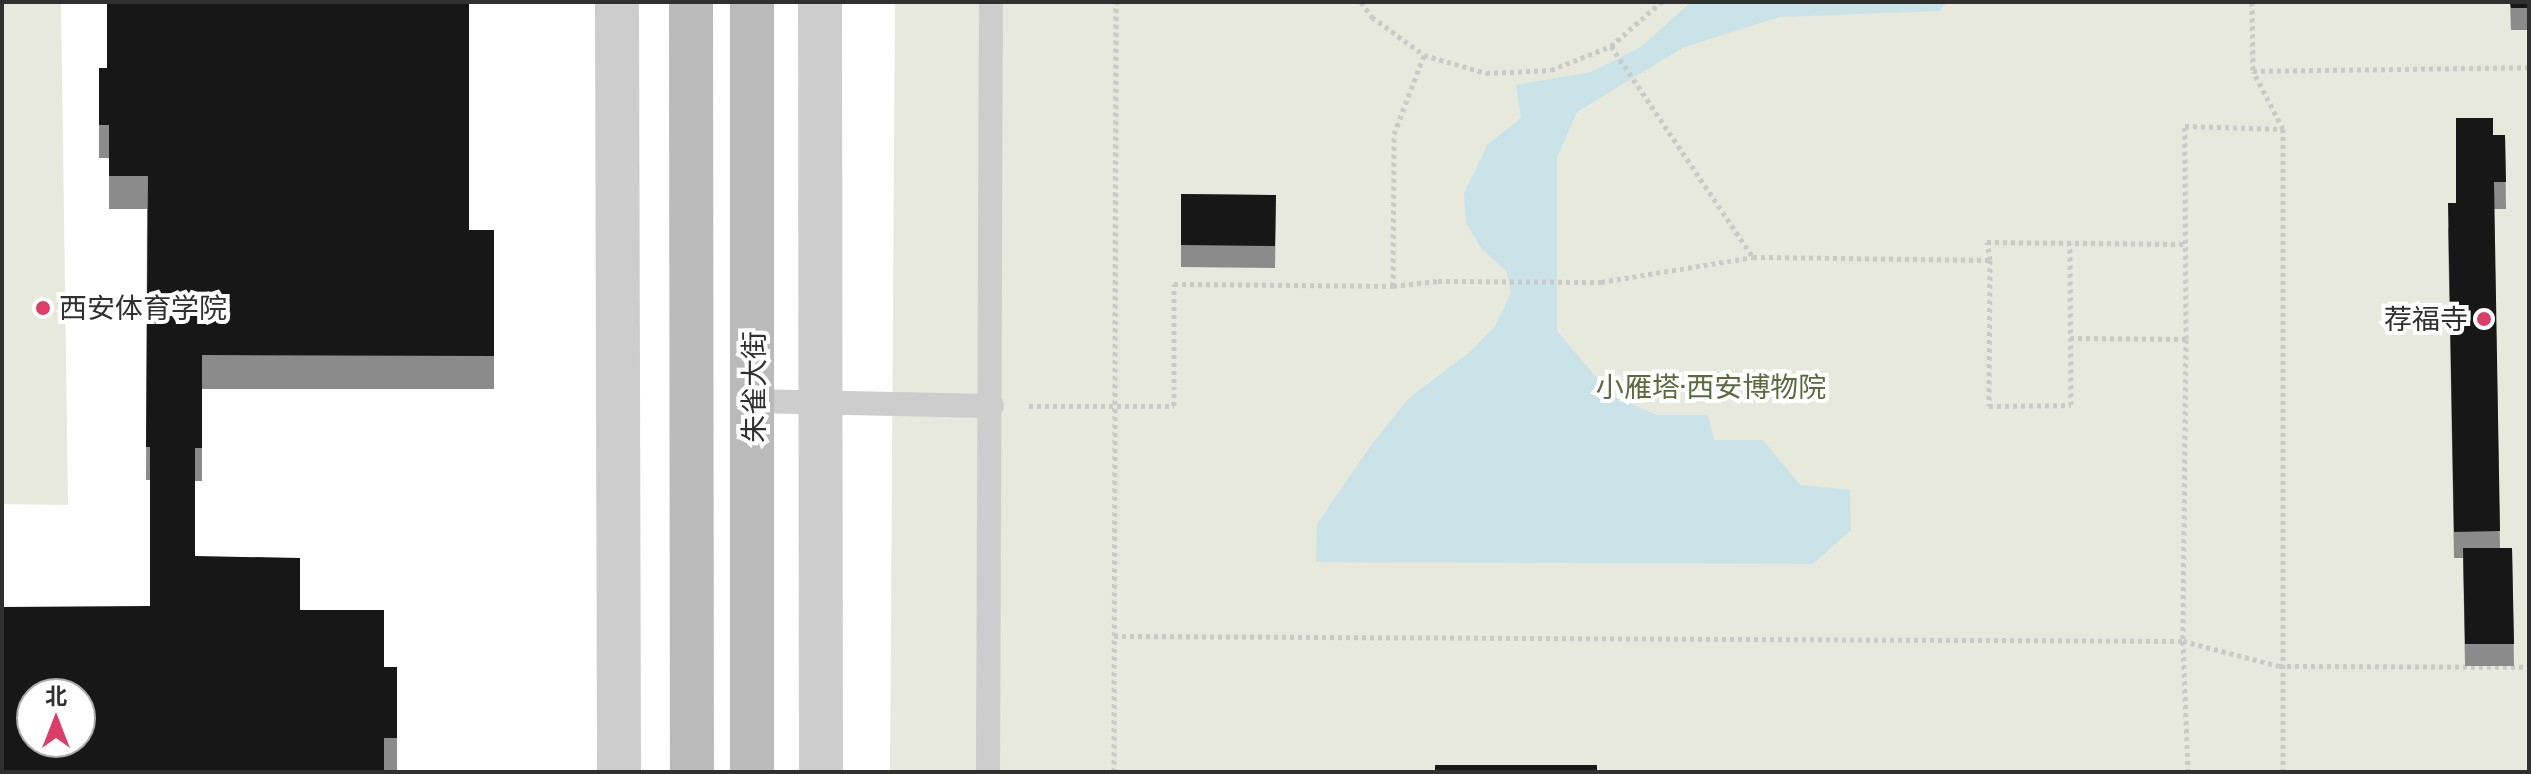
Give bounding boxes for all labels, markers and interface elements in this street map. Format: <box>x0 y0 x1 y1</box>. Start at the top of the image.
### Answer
place label: 西安体育学院 <box>59 291 227 325</box>
marker: 西安体育学院 <box>34 299 52 317</box>
place label: 荐福寺 <box>2384 302 2468 336</box>
marker: 荐福寺 <box>2475 310 2493 328</box>
street label: 朱雀大街 <box>737 331 771 443</box>
park label: 小雁塔·西安博物院 <box>1596 370 1826 404</box>
north arrow <box>16 678 96 758</box>
text: 北 <box>45 683 67 709</box>

